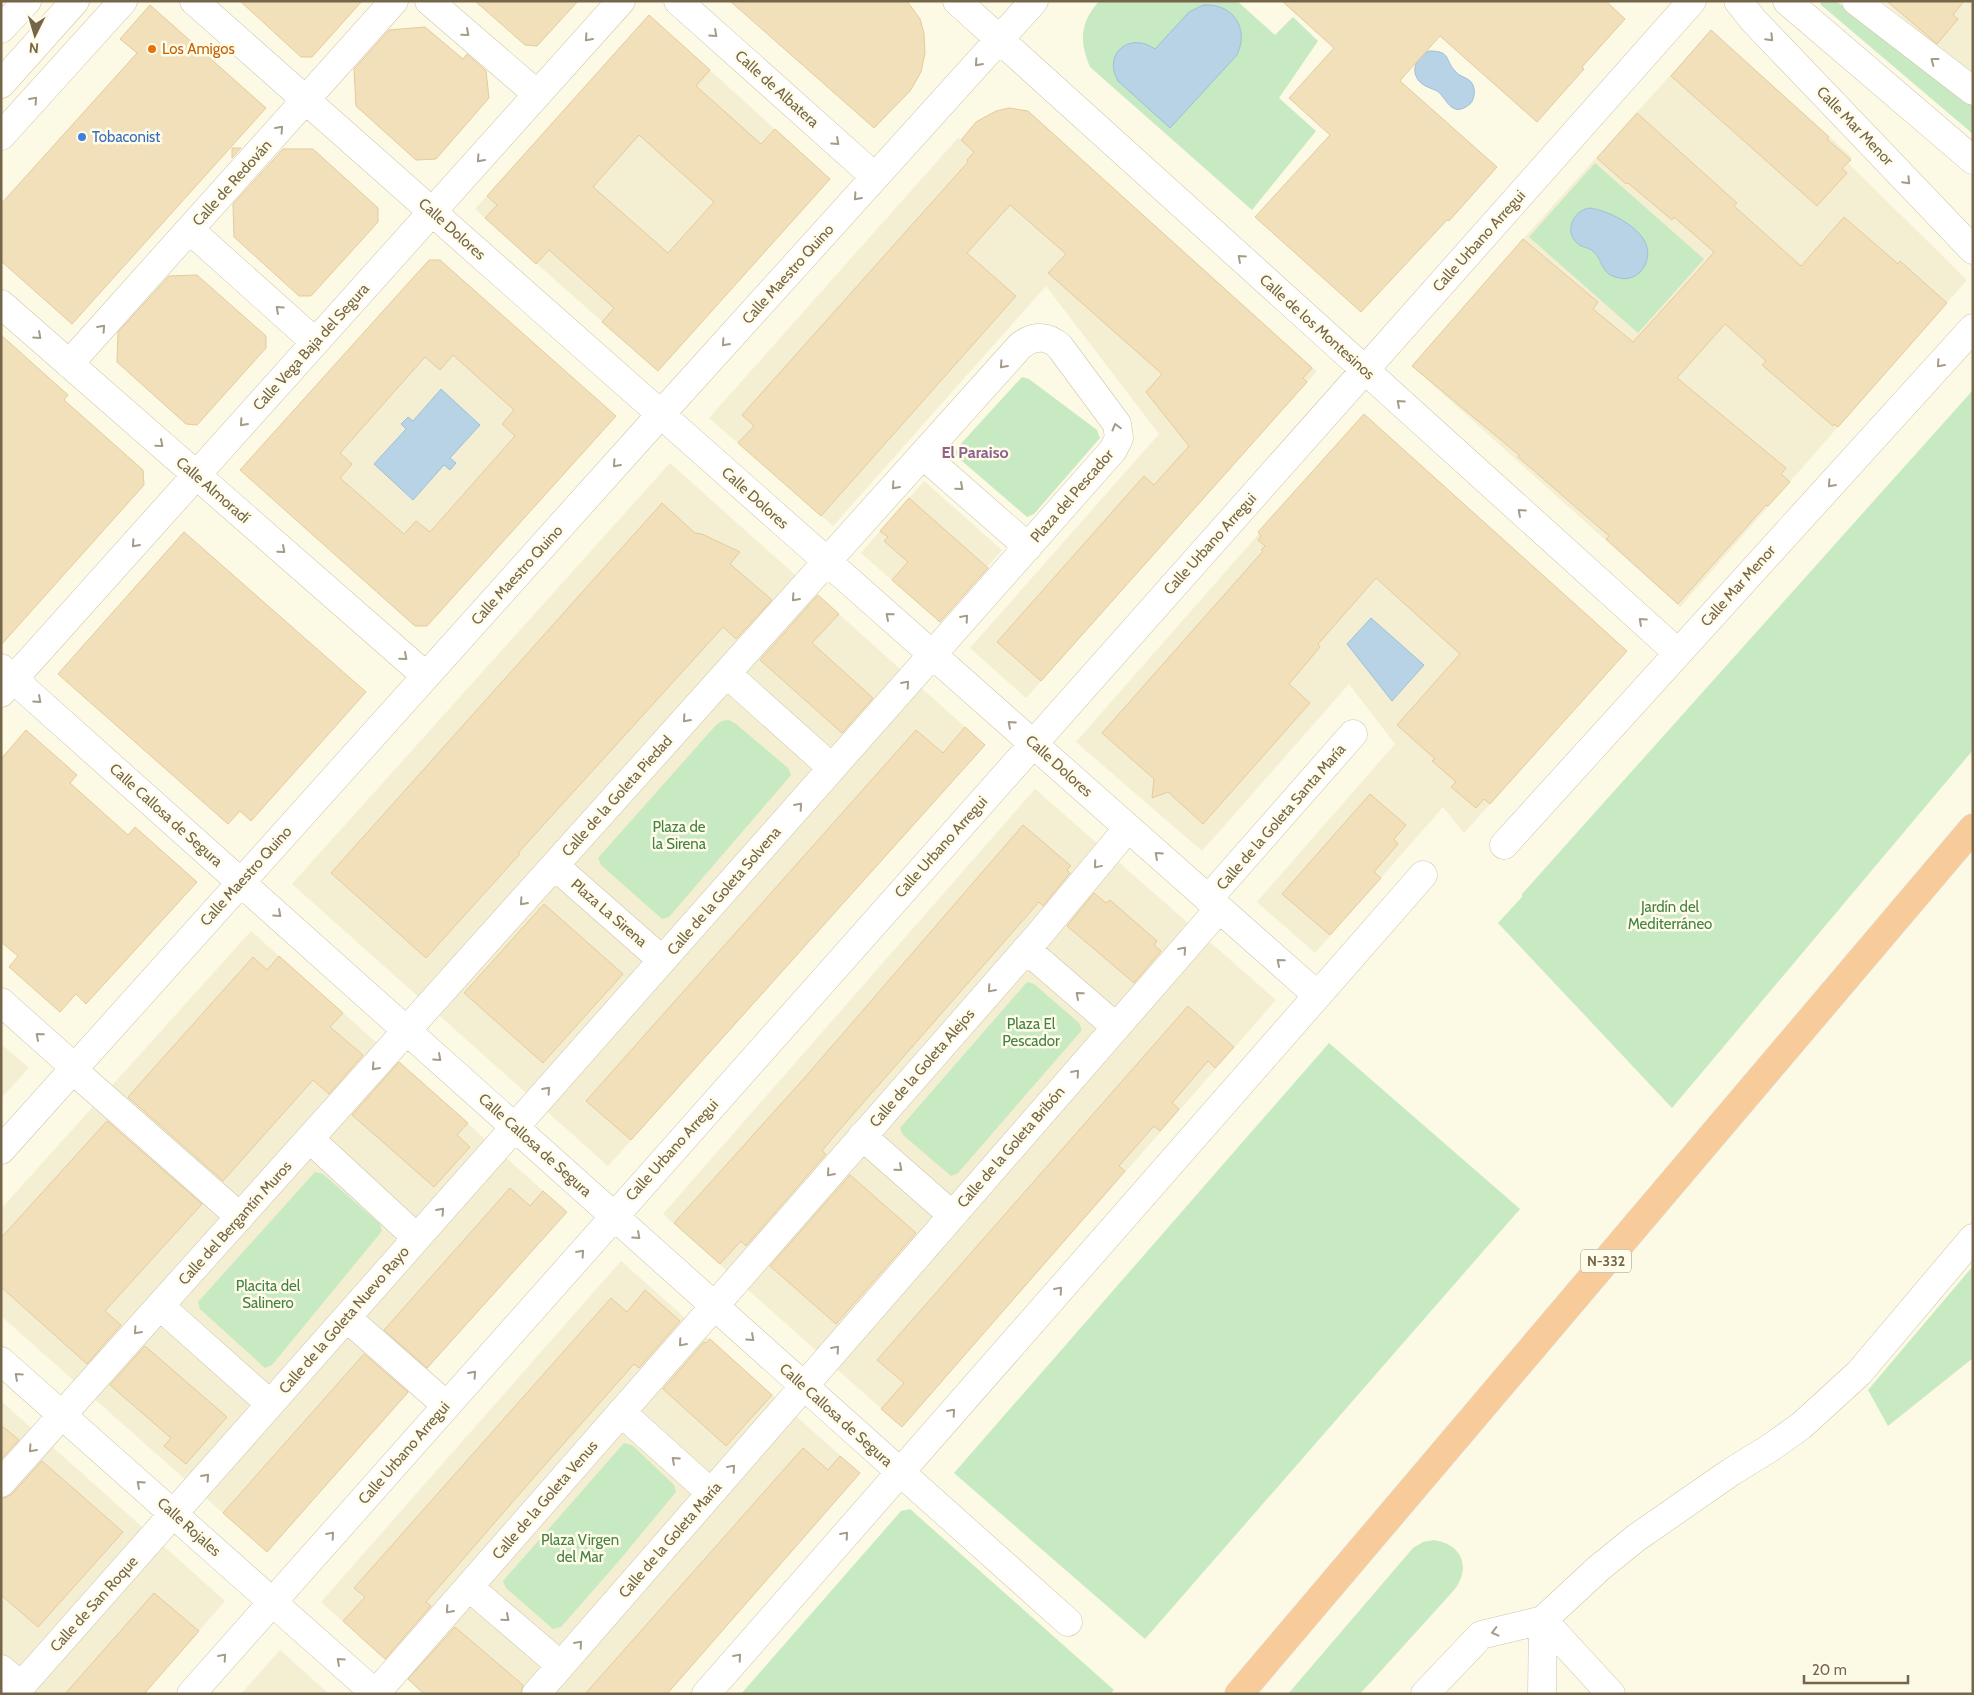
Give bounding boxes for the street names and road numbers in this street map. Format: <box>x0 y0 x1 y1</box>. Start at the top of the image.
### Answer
street label: Calle de Albatera <box>731 47 823 132</box>
street label: Calle Mar Menor <box>1813 83 1897 169</box>
street label: Calle de Redován <box>189 136 275 230</box>
street label: Calle Urbano Arregui <box>1429 187 1529 295</box>
street label: Calle Dolores <box>415 194 489 264</box>
street label: Calle Maestro Quino <box>738 220 838 328</box>
street label: Calle de los Montesinos <box>1256 271 1378 383</box>
street label: Calle Vega Baja del Segura <box>249 279 373 414</box>
street label: Plaza del Pescador <box>1027 446 1117 546</box>
street label: Calle Almoradí <box>172 453 254 527</box>
street label: Calle Dolores <box>718 463 792 533</box>
street label: Calle Urbano Arregui <box>1160 490 1260 598</box>
street label: Calle Maestro Quino <box>467 521 567 629</box>
street label: Calle Mar Menor <box>1697 542 1779 630</box>
street label: Calle Dolores <box>1022 731 1096 801</box>
street label: Calle de la Goleta Piedad <box>558 732 676 860</box>
street label: Calle de la Goleta Santa María <box>1213 740 1350 894</box>
street label: Calle Callosa de Segura <box>106 759 227 871</box>
street label: Calle Urbano Arregui <box>891 793 991 901</box>
street label: Calle Maestro Quino <box>196 822 296 930</box>
street label: Calle de la Goleta Solvena <box>663 823 785 959</box>
street label: Plaza La Sirena <box>567 875 651 951</box>
street label: Calle de la Goleta Alejos <box>866 1005 978 1131</box>
street label: Calle de la Goleta Bribón <box>953 1083 1069 1211</box>
street label: Calle Callosa de Segura <box>475 1089 596 1201</box>
street label: Calle Urbano Arregui <box>622 1096 722 1204</box>
street label: Calle del Bergantín Muros <box>175 1157 295 1289</box>
street label: Calle de la Goleta Nuevo Rayo <box>275 1243 413 1397</box>
road number: N-332 <box>1581 1250 1631 1272</box>
street label: Calle Callosa de Segura <box>776 1359 897 1471</box>
street label: Calle Urbano Arregui <box>355 1398 453 1508</box>
street label: Calle de la Goleta Venus <box>489 1437 601 1563</box>
street label: Calle de la Goleta María <box>615 1478 726 1602</box>
street label: Calle Rojales <box>154 1494 224 1560</box>
street label: Calle de San Roque <box>46 1552 142 1656</box>

